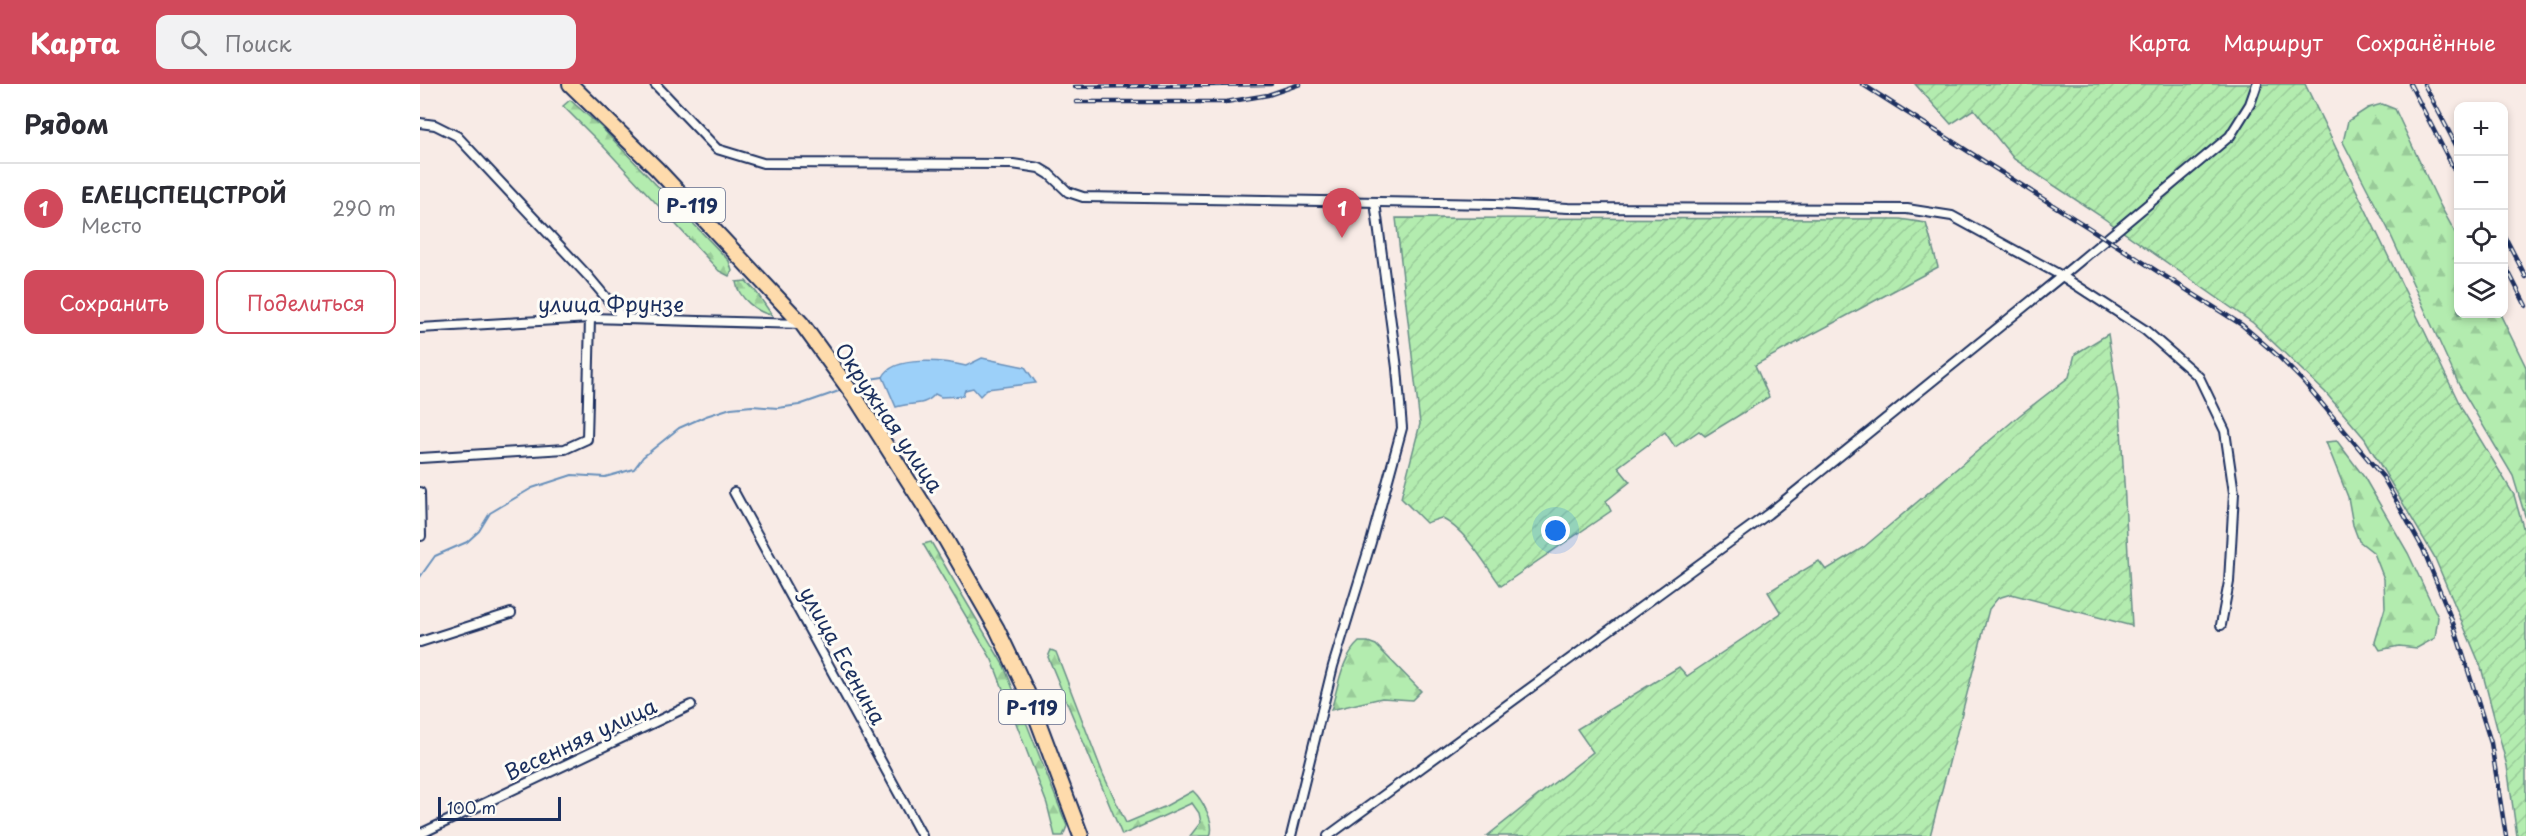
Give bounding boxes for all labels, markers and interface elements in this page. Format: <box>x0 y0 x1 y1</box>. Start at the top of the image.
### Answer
search box <box>156 15 576 69</box>
text: Карта <box>30 21 120 64</box>
icon: search <box>177 26 210 59</box>
text: Поиск <box>225 26 292 59</box>
text: Карта <box>2129 26 2190 58</box>
text: Маршрут <box>2223 26 2323 58</box>
text: Сохранённые <box>2356 26 2496 58</box>
map controls <box>2454 102 2508 318</box>
button: + <box>2454 102 2508 156</box>
text: Рядом <box>24 104 109 143</box>
button: − <box>2454 156 2508 210</box>
text: ЕЛЕЦСПЕЦСТРОЙ <box>81 177 287 210</box>
road number: Р-119 <box>659 188 725 222</box>
pin: 1 <box>1322 188 1362 238</box>
text: 1 <box>39 193 48 223</box>
text: 290 m <box>332 193 396 223</box>
text: Место <box>81 210 142 240</box>
button: locate <box>2454 210 2508 264</box>
button: layers <box>2454 264 2508 318</box>
button: Сохранить <box>24 270 204 334</box>
button: Поделиться <box>216 270 396 334</box>
street label: улица Фрунзе <box>538 287 684 319</box>
street label: Окружная улица <box>828 336 953 499</box>
your location <box>1541 516 1570 545</box>
street label: улица Есенина <box>793 580 896 731</box>
street label: Весенняя улица <box>498 688 662 787</box>
road number: Р-119 <box>999 690 1065 724</box>
scale bar <box>438 794 561 822</box>
text: 100 m <box>447 795 496 819</box>

